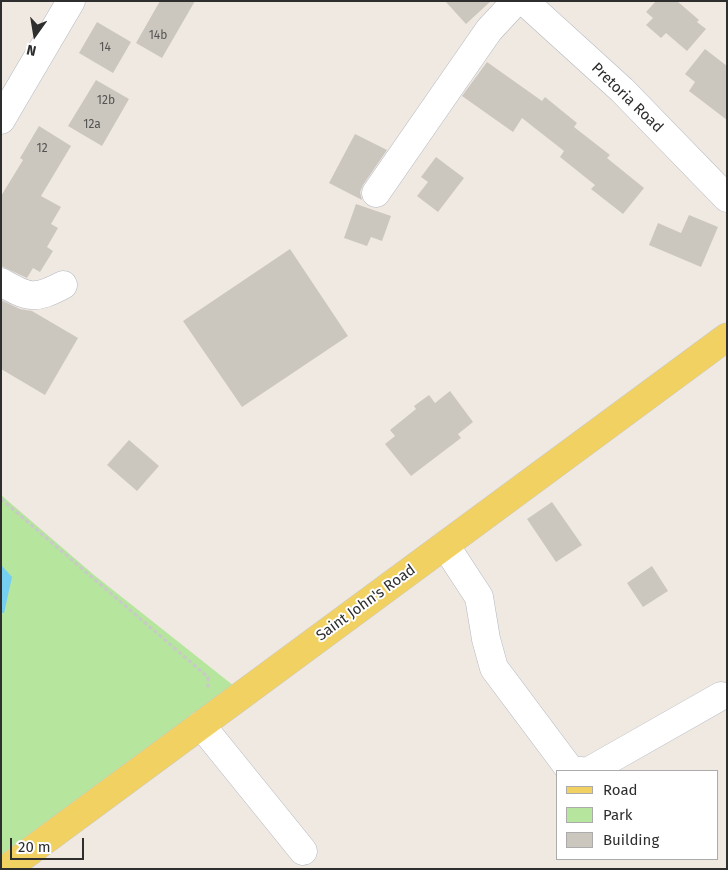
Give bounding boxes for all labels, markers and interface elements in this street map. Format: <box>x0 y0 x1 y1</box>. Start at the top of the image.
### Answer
north arrow <box>10 10 60 60</box>
house number: 14b <box>149 29 167 43</box>
text: N <box>25 41 38 59</box>
house number: 14 <box>99 41 111 55</box>
street label: Pretoria Road <box>587 59 667 137</box>
house number: 12b <box>97 94 115 108</box>
house number: 12a <box>83 118 101 132</box>
house number: 12 <box>36 142 48 156</box>
street label: Saint John's Road <box>313 561 419 645</box>
legend <box>556 770 718 860</box>
text: Road <box>603 781 638 799</box>
text: Park <box>603 806 633 824</box>
scale bar <box>12 828 86 860</box>
text: Building <box>603 831 659 849</box>
text: 20 m <box>18 838 51 856</box>

